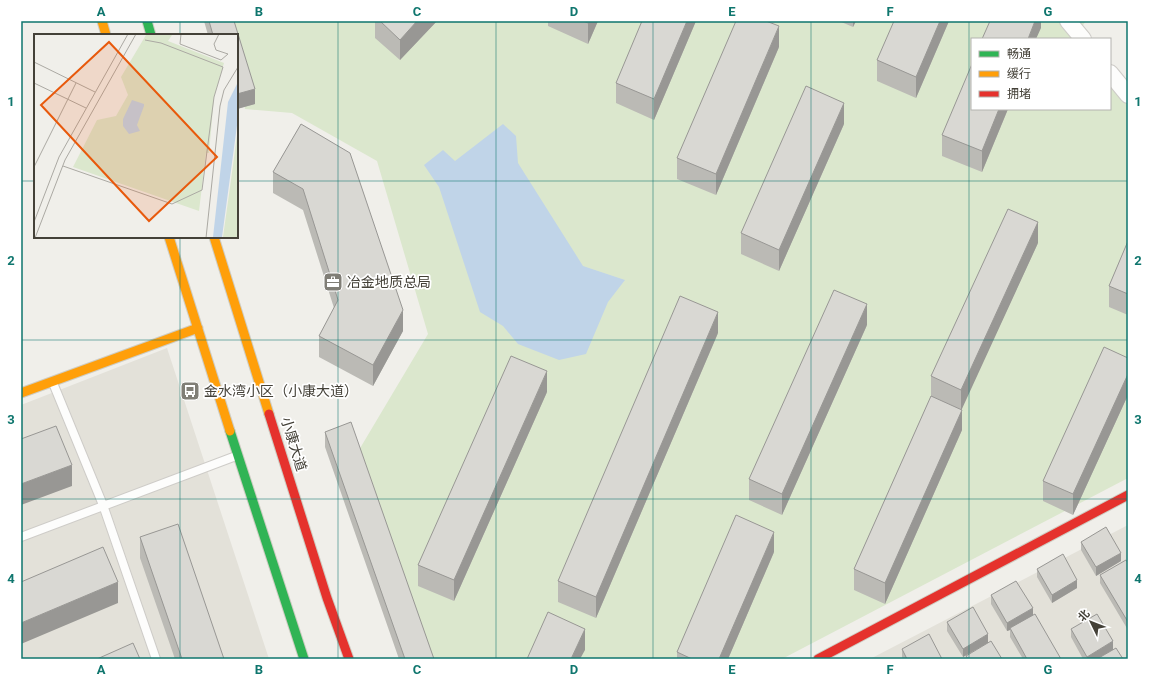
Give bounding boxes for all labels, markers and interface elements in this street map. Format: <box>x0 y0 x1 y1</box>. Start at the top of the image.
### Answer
text: A <box>97 4 106 19</box>
text: B <box>255 4 263 19</box>
text: C <box>413 4 422 19</box>
text: D <box>570 4 578 19</box>
text: E <box>728 4 736 19</box>
text: F <box>886 4 894 19</box>
text: G <box>1044 4 1053 19</box>
inset map <box>34 34 238 238</box>
legend <box>971 38 1111 110</box>
text: 畅通 <box>1007 47 1031 61</box>
text: 缓行 <box>1007 67 1031 81</box>
text: 拥堵 <box>1007 87 1031 101</box>
text: 1 <box>7 94 15 109</box>
text: 1 <box>1134 94 1142 109</box>
text: 2 <box>7 253 15 268</box>
text: 2 <box>1134 253 1142 268</box>
office icon: 冶金地质总局 <box>322 271 344 293</box>
place label: 冶金地质总局 <box>347 274 431 290</box>
bus stop icon: 金水湾小区（小康大道） <box>179 380 201 402</box>
place label: 金水湾小区（小康大道） <box>204 383 358 399</box>
text: 3 <box>7 412 15 427</box>
text: 3 <box>1134 412 1142 427</box>
street label: 小康大道 <box>278 415 310 473</box>
text: 4 <box>7 571 15 586</box>
text: 4 <box>1134 571 1142 586</box>
north arrow <box>1071 602 1111 642</box>
text: 北 <box>1076 607 1093 624</box>
text: A <box>97 662 106 677</box>
text: B <box>255 662 263 677</box>
text: C <box>413 662 422 677</box>
text: D <box>570 662 578 677</box>
text: E <box>728 662 736 677</box>
text: F <box>886 662 894 677</box>
text: G <box>1044 662 1053 677</box>

